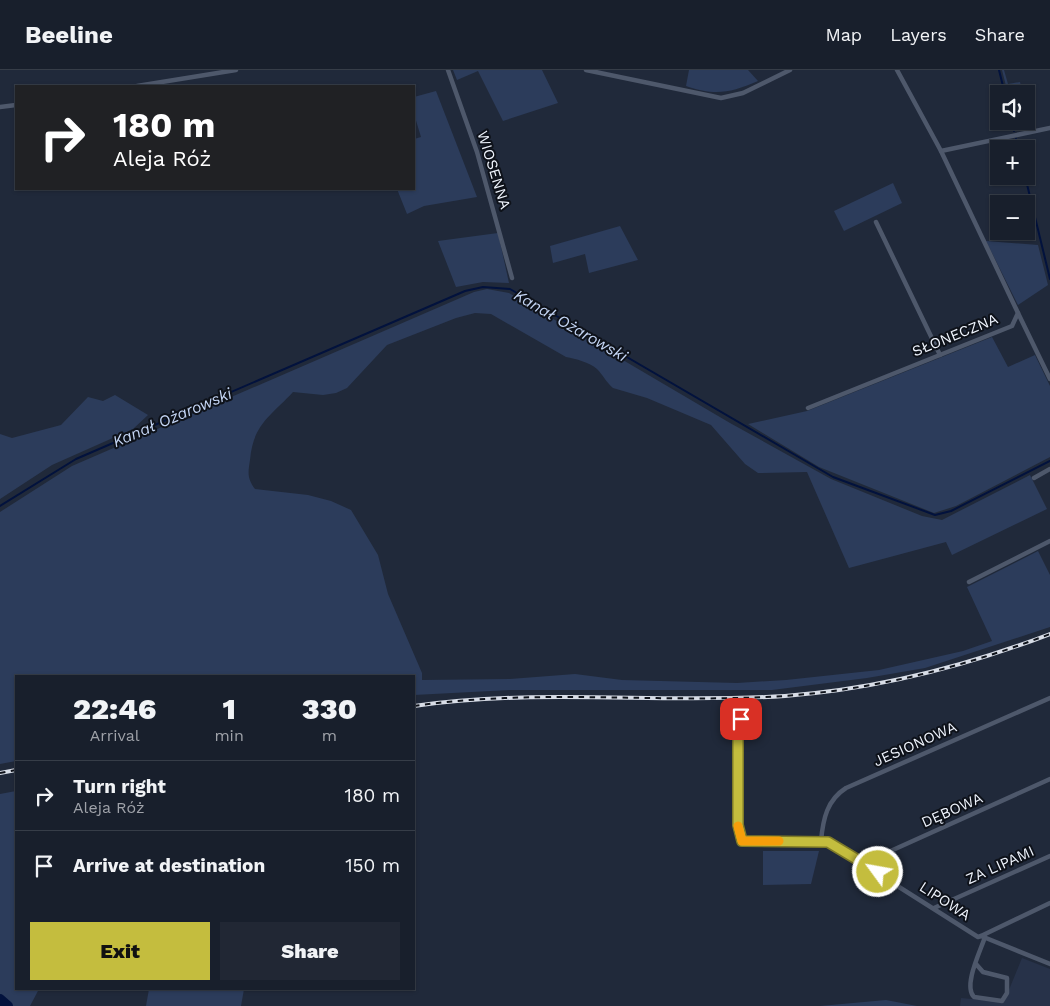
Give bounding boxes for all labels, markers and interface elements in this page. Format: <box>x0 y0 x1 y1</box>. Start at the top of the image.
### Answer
text: Beeline <box>25 21 113 49</box>
text: Map <box>825 24 862 45</box>
text: Layers <box>890 24 947 45</box>
text: Share <box>975 24 1025 45</box>
map controls <box>990 85 1035 240</box>
button: sound <box>990 85 1035 130</box>
text: 180 m <box>113 104 216 146</box>
icon: right <box>30 105 95 170</box>
street label: WIOSENNA <box>474 129 515 212</box>
button: + <box>990 140 1035 185</box>
text: Aleja Róż <box>113 146 211 171</box>
button: − <box>990 195 1035 240</box>
water label: Kanał Ożarowski <box>511 285 632 366</box>
street label: SŁONECZNA <box>909 310 1001 360</box>
water label: Kanał Ożarowski <box>110 383 236 451</box>
text: 22:46 <box>73 691 156 726</box>
text: 1 <box>222 691 236 726</box>
text: 330 <box>302 691 357 726</box>
pin <box>720 698 762 740</box>
icon: arrive <box>727 705 755 733</box>
street label: JESIONOWA <box>871 718 959 770</box>
text: Arrival <box>90 726 140 745</box>
text: min <box>214 726 244 745</box>
text: m <box>322 726 337 745</box>
text: Turn right <box>73 775 166 798</box>
icon: right <box>30 782 58 810</box>
text: 180 m <box>344 784 400 807</box>
street label: DĘBOWA <box>919 789 985 831</box>
text: Aleja Róż <box>73 798 144 817</box>
street label: ZA LIPAMI <box>963 842 1037 888</box>
position arrow <box>851 845 903 897</box>
icon: arrive <box>30 852 58 880</box>
text: Arrive at destination <box>73 854 265 877</box>
text: 150 m <box>345 854 400 877</box>
street label: LIPOWA <box>916 878 974 924</box>
button: Exit <box>30 922 210 980</box>
button: Share <box>220 922 400 980</box>

